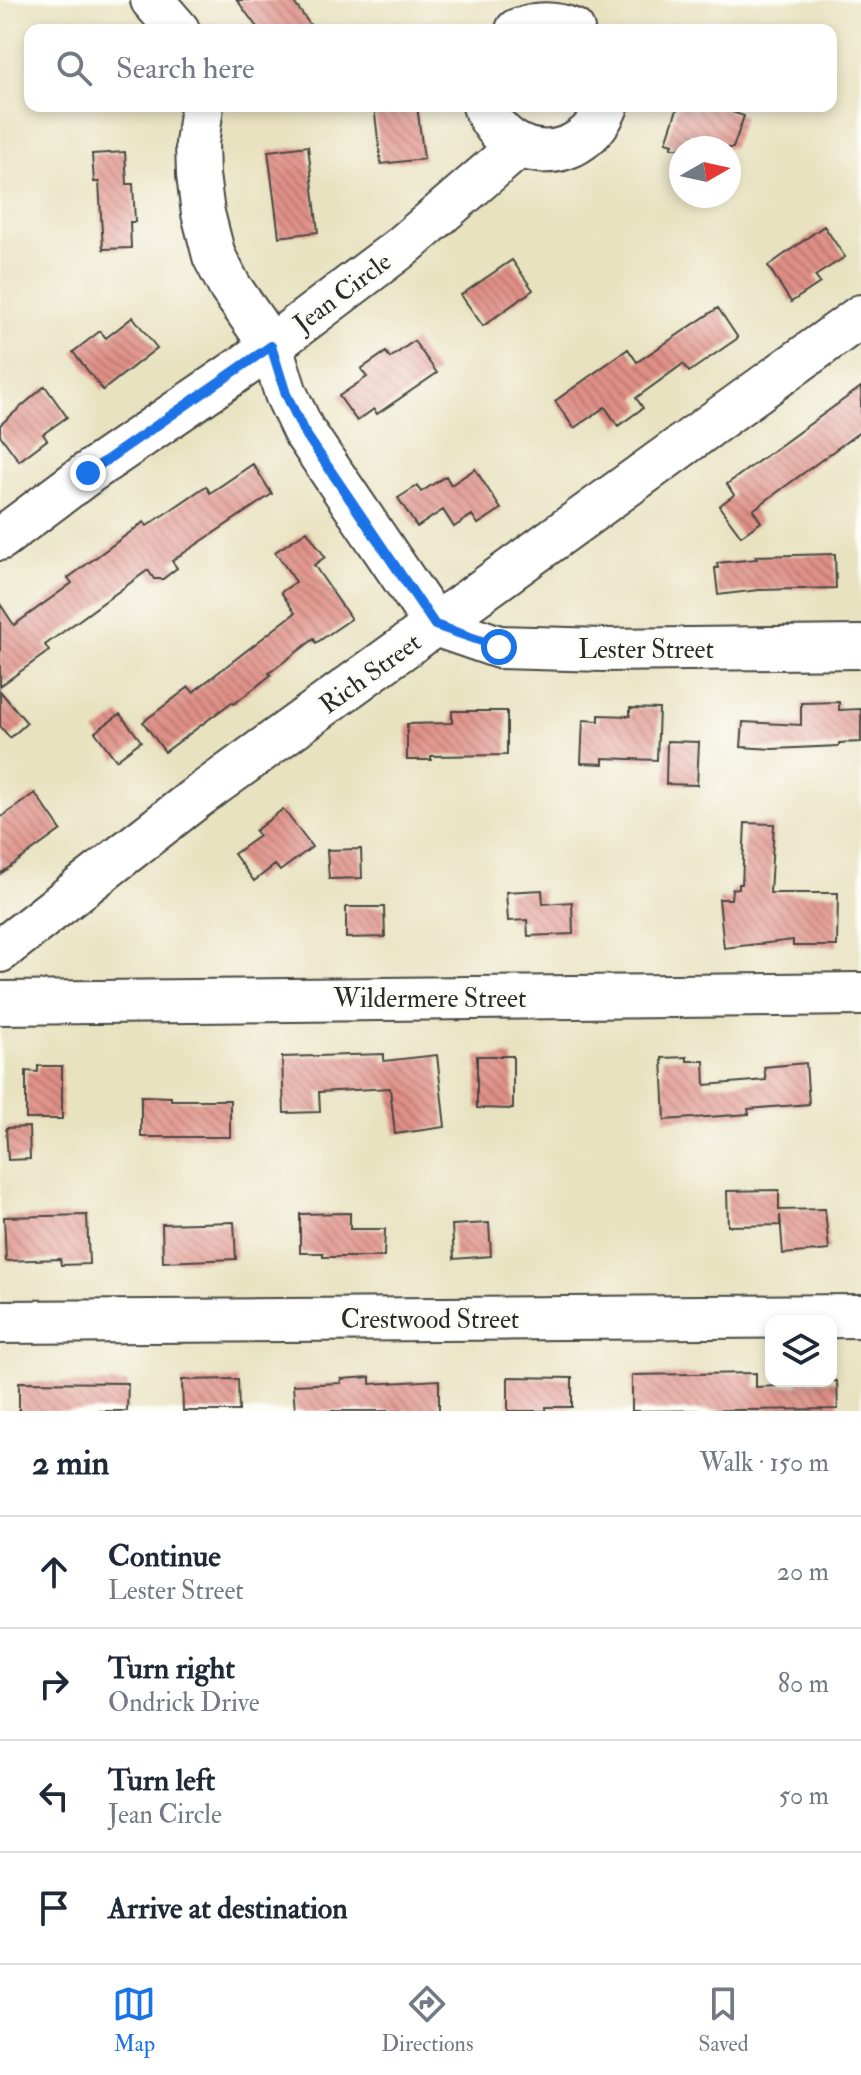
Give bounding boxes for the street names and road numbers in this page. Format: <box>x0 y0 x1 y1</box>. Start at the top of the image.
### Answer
street label: Jean Circle <box>287 246 398 340</box>
street label: Rich Street <box>314 626 428 721</box>
street label: Lester Street <box>578 634 714 666</box>
street label: Wildermere Street <box>333 983 526 1015</box>
street label: Crestwood Street <box>341 1304 519 1336</box>

